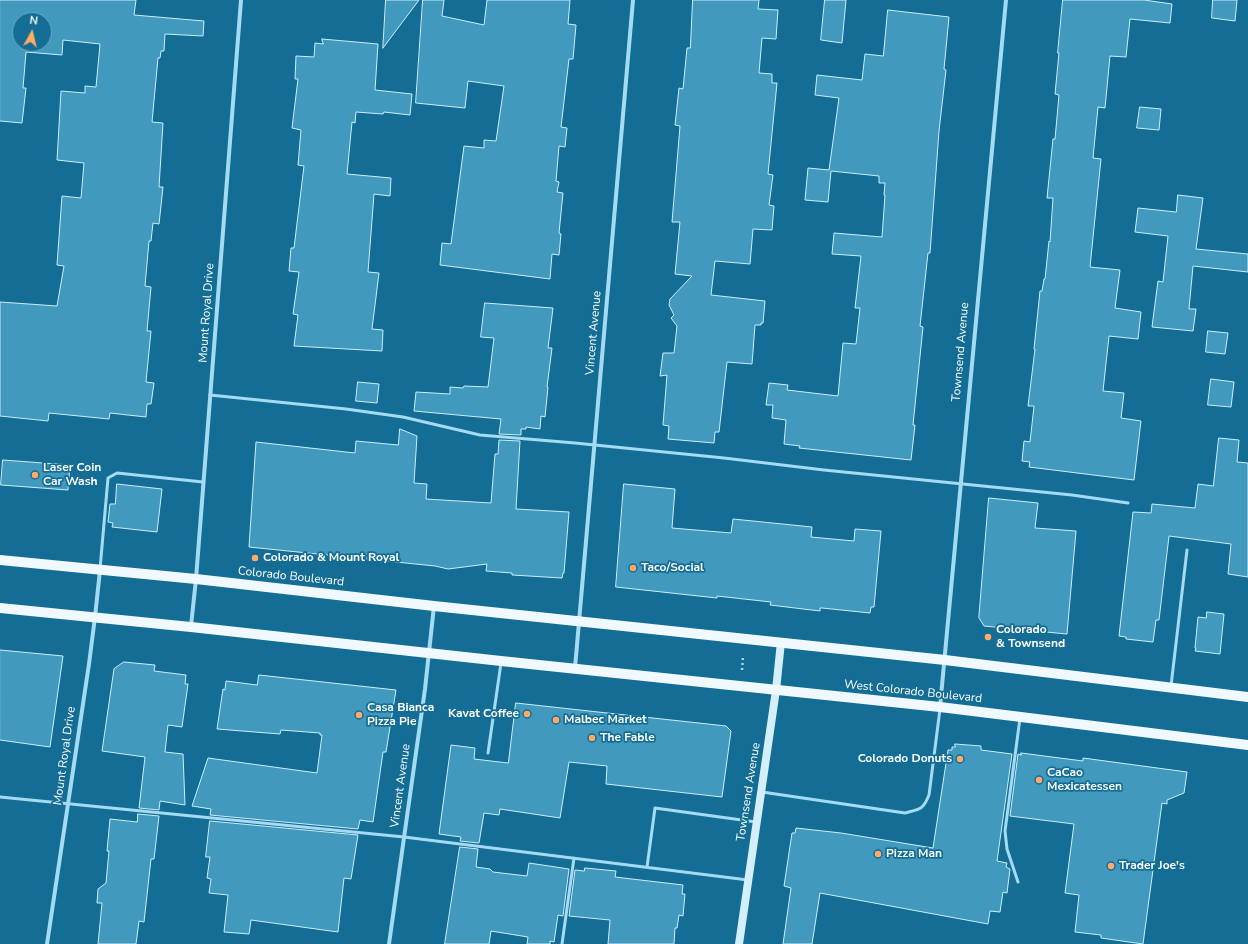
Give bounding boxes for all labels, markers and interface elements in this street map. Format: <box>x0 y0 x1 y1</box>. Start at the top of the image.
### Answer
north arrow <box>12 12 52 52</box>
text: N <box>28 13 39 29</box>
street label: Mount Royal Drive <box>196 263 218 363</box>
street label: Vincent Avenue <box>583 290 605 376</box>
street label: Townsend Avenue <box>949 302 973 402</box>
place label: Laser Coin Car Wash <box>43 461 101 489</box>
marker: Laser Coin Car Wash <box>30 470 40 480</box>
place label: Colorado & Mount Royal <box>263 551 399 565</box>
marker: Colorado & Mount Royal <box>250 553 260 563</box>
place label: Taco/Social <box>641 561 704 575</box>
marker: Taco/Social <box>628 563 638 573</box>
street label: Colorado Boulevard <box>237 564 345 590</box>
place label: Colorado & Townsend <box>996 623 1065 651</box>
marker: Colorado & Townsend <box>983 632 993 642</box>
street label: West Colorado Boulevard <box>843 678 983 706</box>
place label: Casa Bianca Pizza Pie <box>367 701 434 729</box>
street label: Mount Royal Drive <box>51 706 79 806</box>
place label: Kavat Coffee <box>448 707 519 721</box>
marker: Kavat Coffee <box>522 709 532 719</box>
marker: Casa Bianca Pizza Pie <box>354 710 364 720</box>
place label: Malbec Market <box>564 713 646 727</box>
marker: Malbec Market <box>551 715 561 725</box>
place label: The Fable <box>600 731 655 745</box>
marker: The Fable <box>587 733 597 743</box>
street label: Townsend Avenue <box>734 742 764 842</box>
street label: Vincent Avenue <box>388 743 414 829</box>
place label: Colorado Donuts <box>858 752 952 766</box>
marker: Colorado Donuts <box>955 754 965 764</box>
place label: CaCao Mexicatessen <box>1047 766 1122 794</box>
marker: CaCao Mexicatessen <box>1034 775 1044 785</box>
place label: Pizza Man <box>886 847 942 861</box>
marker: Pizza Man <box>873 849 883 859</box>
place label: Trader Joe's <box>1119 859 1185 873</box>
marker: Trader Joe's <box>1106 861 1116 871</box>

